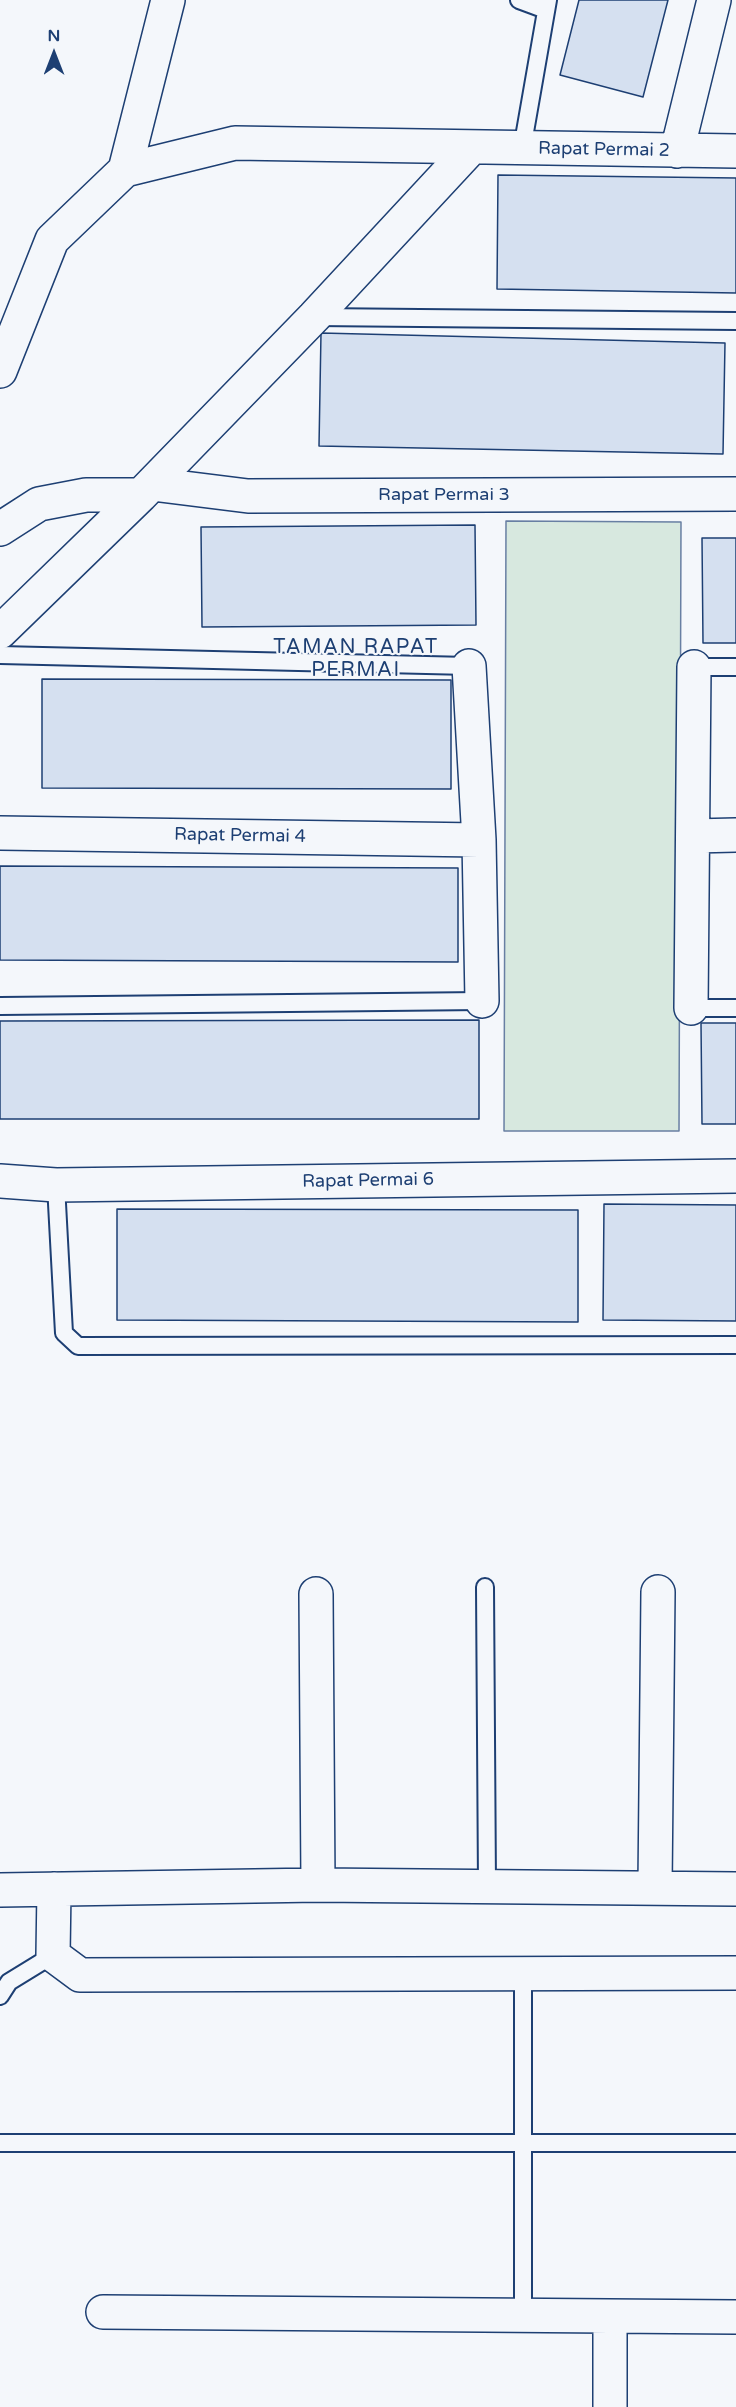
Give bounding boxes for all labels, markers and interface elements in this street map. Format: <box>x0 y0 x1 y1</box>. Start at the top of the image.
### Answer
north arrow <box>24 24 84 84</box>
text: N <box>48 26 60 46</box>
street label: Rapat Permai 2 <box>538 138 670 162</box>
street label: Rapat Permai 3 <box>378 484 510 506</box>
district label: TAMAN RAPAT PERMAI <box>273 636 439 683</box>
street label: Rapat Permai 4 <box>174 824 306 848</box>
street label: Rapat Permai 6 <box>302 1169 434 1193</box>

